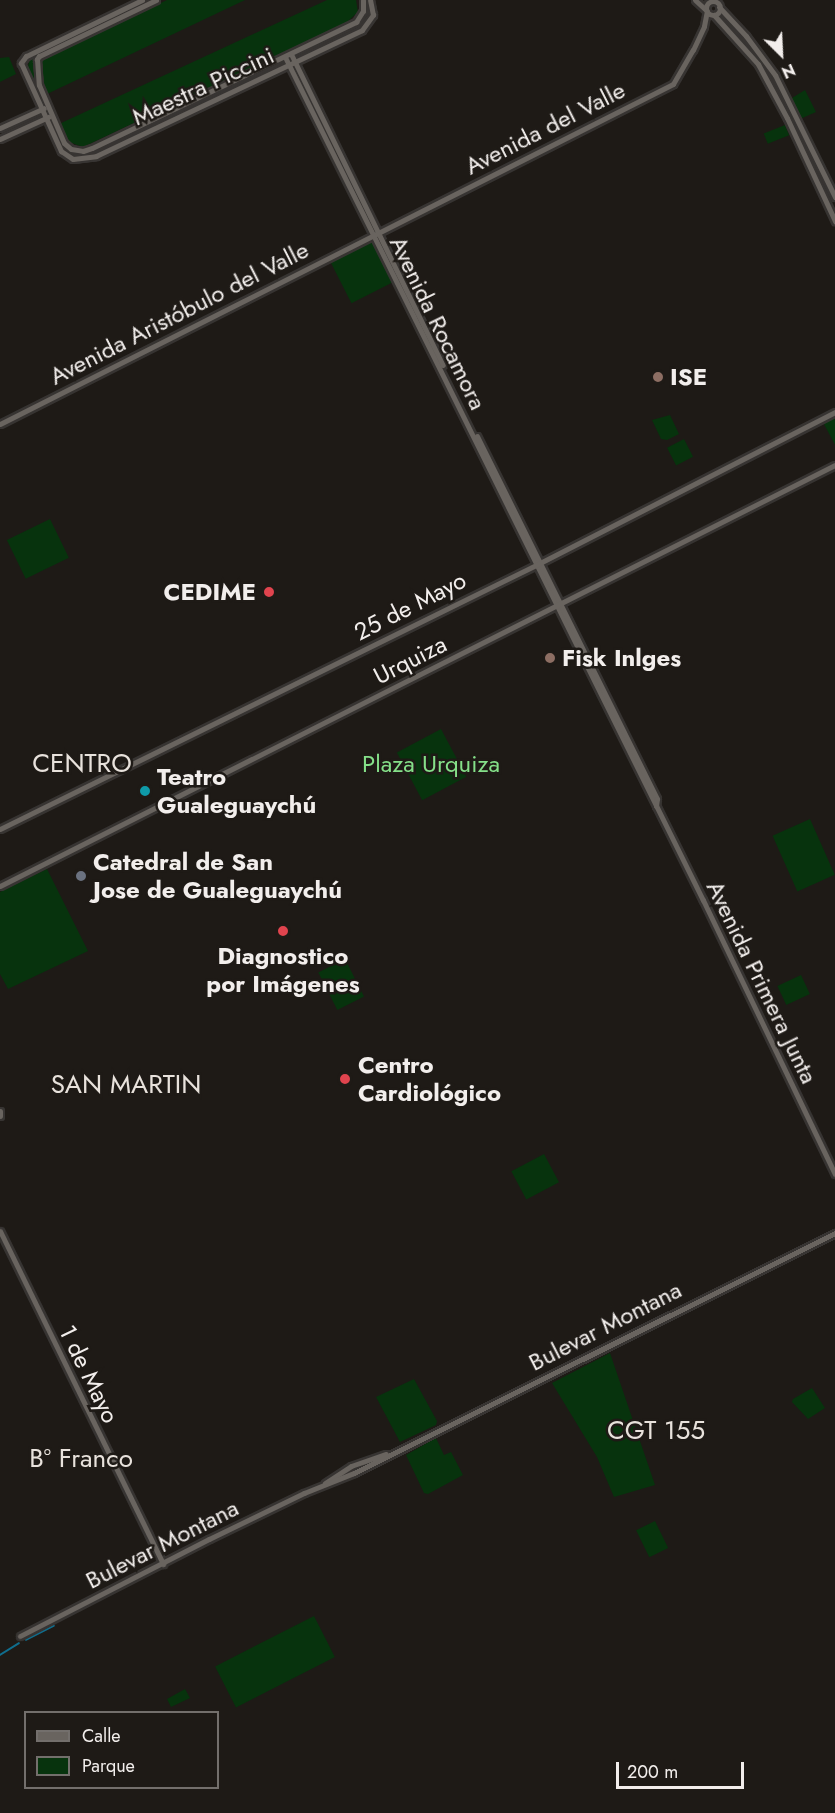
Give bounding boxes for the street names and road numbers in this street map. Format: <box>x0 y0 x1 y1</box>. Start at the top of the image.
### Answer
street label: Maestra Piccini <box>128 41 278 131</box>
street label: Avenida del Valle <box>460 75 630 181</box>
street label: Avenida Rocamora <box>383 231 493 415</box>
street label: Avenida Aristóbulo del Valle <box>45 235 313 391</box>
street label: 25 de Mayo <box>349 566 471 646</box>
street label: Urquiza <box>369 629 451 691</box>
street label: Avenida Primera Junta <box>700 876 824 1088</box>
street label: Bulevar Montana <box>524 1275 686 1377</box>
street label: 1 de Mayo <box>53 1320 125 1428</box>
street label: Bulevar Montana <box>81 1493 243 1595</box>

